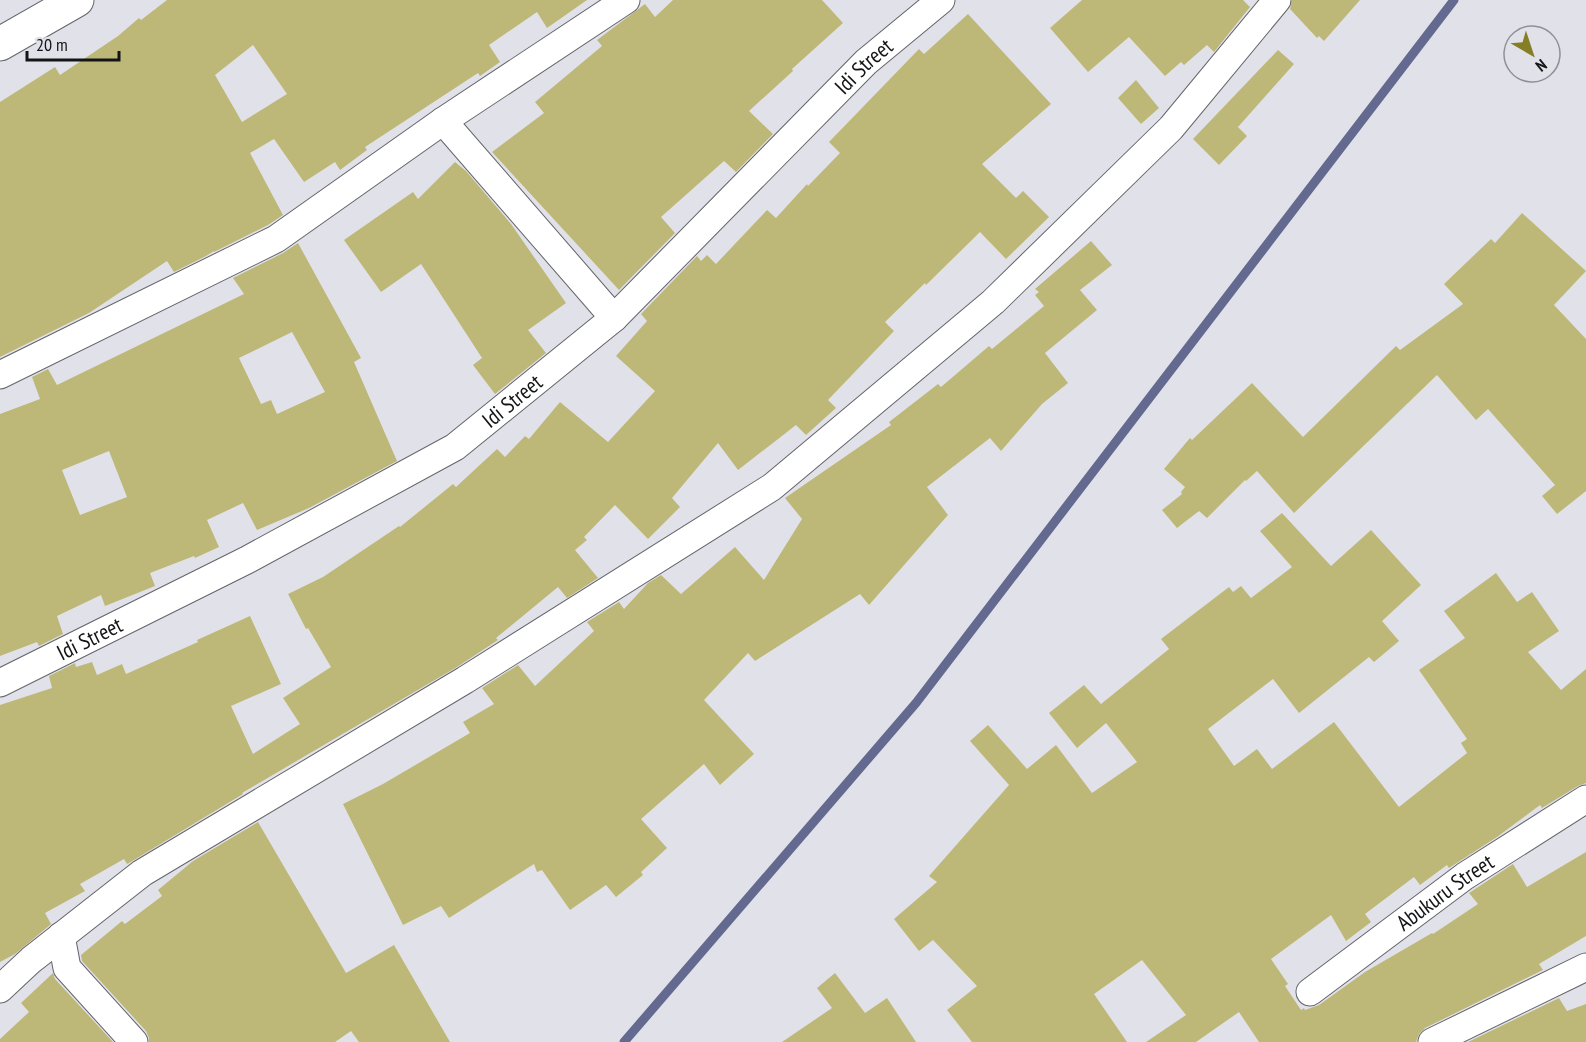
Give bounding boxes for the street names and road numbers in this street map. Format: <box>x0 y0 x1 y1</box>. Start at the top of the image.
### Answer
street label: Idi Street <box>828 32 898 100</box>
street label: Idi Street <box>476 368 548 434</box>
street label: Idi Street <box>52 610 127 666</box>
street label: Abukuru Street <box>1391 847 1499 937</box>

